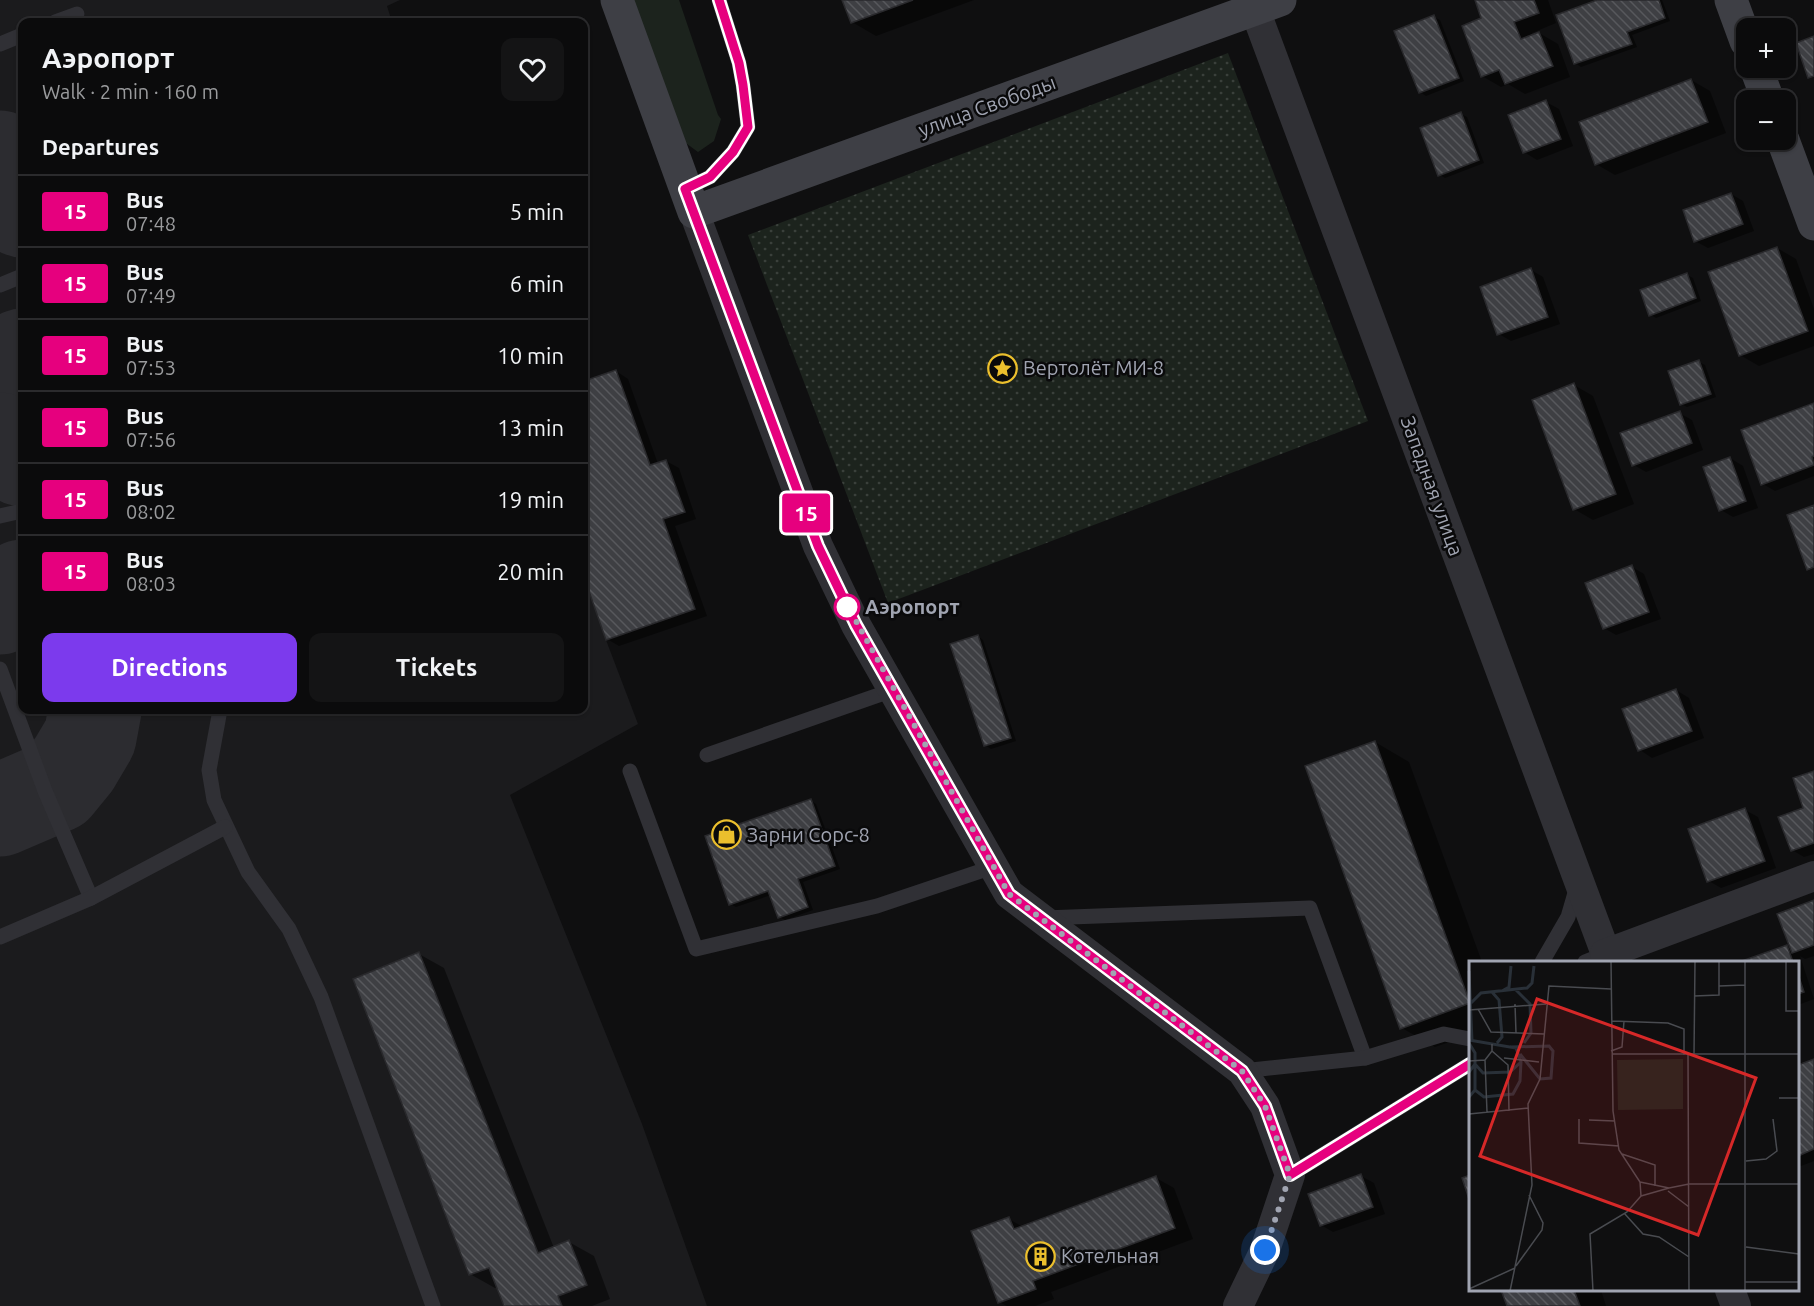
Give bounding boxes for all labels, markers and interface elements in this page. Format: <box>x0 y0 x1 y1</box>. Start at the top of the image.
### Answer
map controls <box>1736 18 1796 150</box>
button: + <box>1736 18 1796 78</box>
button: heart <box>501 38 564 101</box>
text: Аэропорт <box>42 42 174 73</box>
street label: улица Свободы <box>915 70 1059 141</box>
text: Walk · 2 min · 160 m <box>42 80 219 103</box>
button: − <box>1736 90 1796 150</box>
text: Departures <box>42 134 159 159</box>
text: Bus <box>126 187 164 212</box>
text: 15 <box>63 199 87 223</box>
text: 5 min <box>510 199 564 224</box>
text: 07:48 <box>126 212 176 235</box>
text: Bus <box>126 259 164 284</box>
text: 15 <box>63 271 87 295</box>
text: 6 min <box>510 271 564 296</box>
text: 07:49 <box>126 284 176 307</box>
text: Bus <box>126 331 164 356</box>
text: 15 <box>63 343 87 367</box>
text: 10 min <box>497 343 564 368</box>
place icon: Вертолёт МИ-8 <box>986 352 1018 384</box>
text: 07:53 <box>126 356 176 379</box>
place label: Вертолёт МИ-8 <box>1023 356 1164 379</box>
text: Bus <box>126 403 164 428</box>
street label: Западная улица <box>1397 413 1468 559</box>
text: 15 <box>63 415 87 439</box>
text: 13 min <box>497 415 564 440</box>
text: 07:56 <box>126 428 176 451</box>
text: Bus <box>126 475 164 500</box>
text: 15 <box>63 487 87 511</box>
text: 19 min <box>497 487 564 512</box>
line badge: 15 <box>779 494 833 532</box>
text: 08:02 <box>126 500 176 523</box>
text: 15 <box>794 501 818 525</box>
text: Bus <box>126 547 164 572</box>
text: 15 <box>63 559 87 583</box>
text: 20 min <box>497 559 564 584</box>
text: 08:03 <box>126 572 176 595</box>
marker: Аэропорт <box>834 594 860 620</box>
place label: Аэропорт <box>865 595 959 618</box>
button: Directions <box>42 633 297 702</box>
button: Tickets <box>309 633 564 702</box>
shop icon: Зарни Сорс-8 <box>710 819 742 851</box>
place label: Зарни Сорс-8 <box>747 823 870 846</box>
inset map <box>1469 961 1799 1291</box>
your location <box>1250 1235 1280 1265</box>
building icon: Котельная <box>1024 1240 1056 1272</box>
place label: Котельная <box>1061 1244 1159 1267</box>

